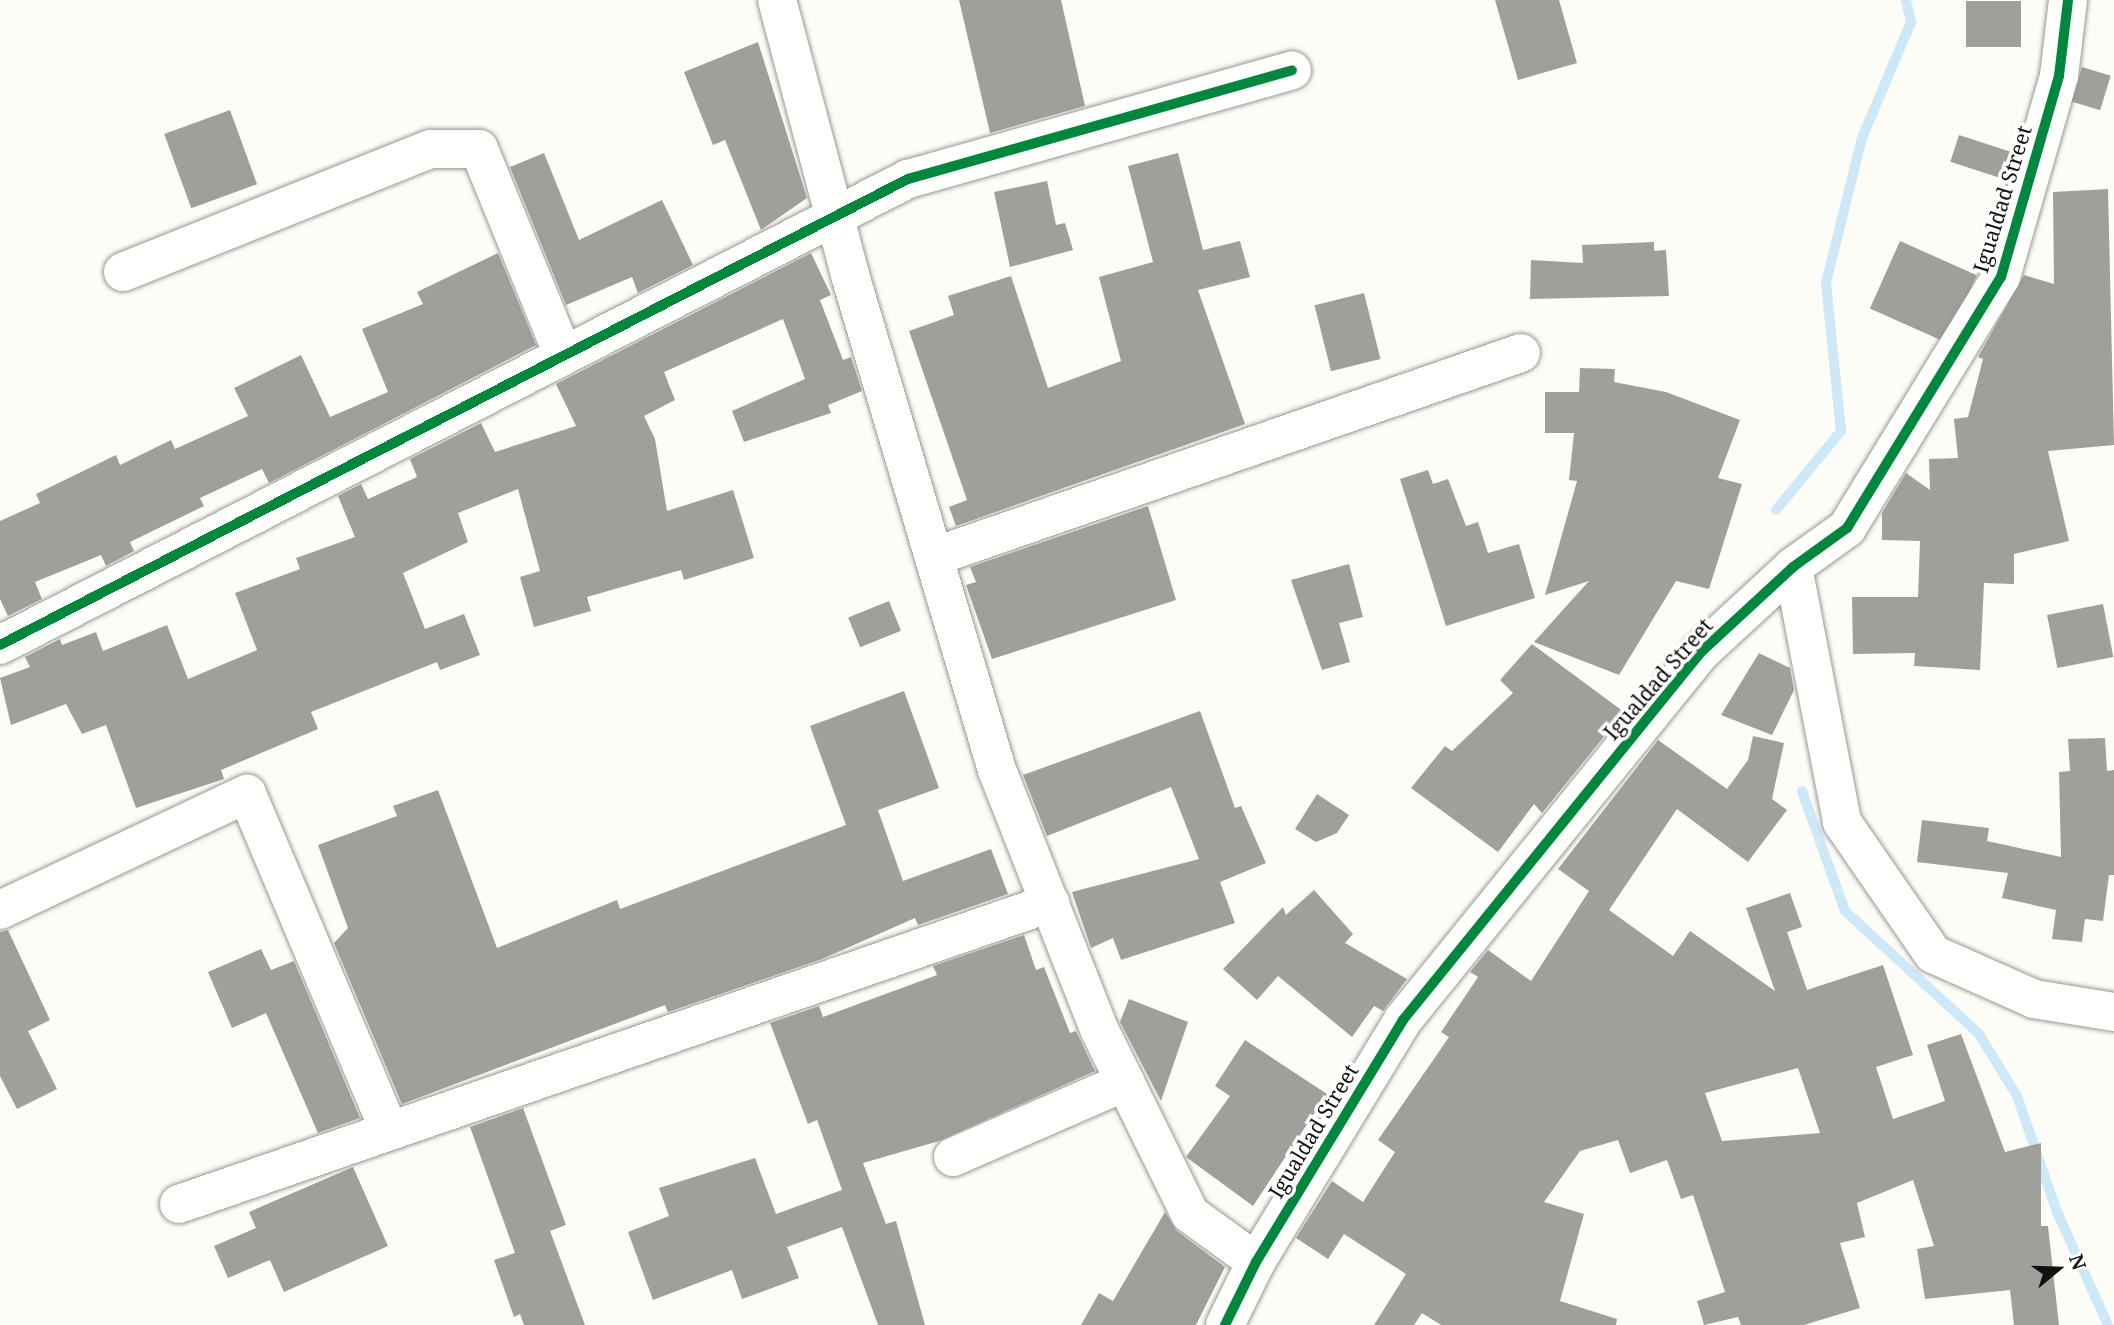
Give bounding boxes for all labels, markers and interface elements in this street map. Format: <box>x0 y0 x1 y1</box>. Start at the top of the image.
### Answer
street label: Igualdad Street <box>1968 122 2036 276</box>
street label: Igualdad Street <box>1599 613 1717 745</box>
street label: Igualdad Street <box>1263 1059 1363 1203</box>
north arrow <box>2023 1234 2093 1304</box>
text: N <box>2063 1251 2093 1273</box>

